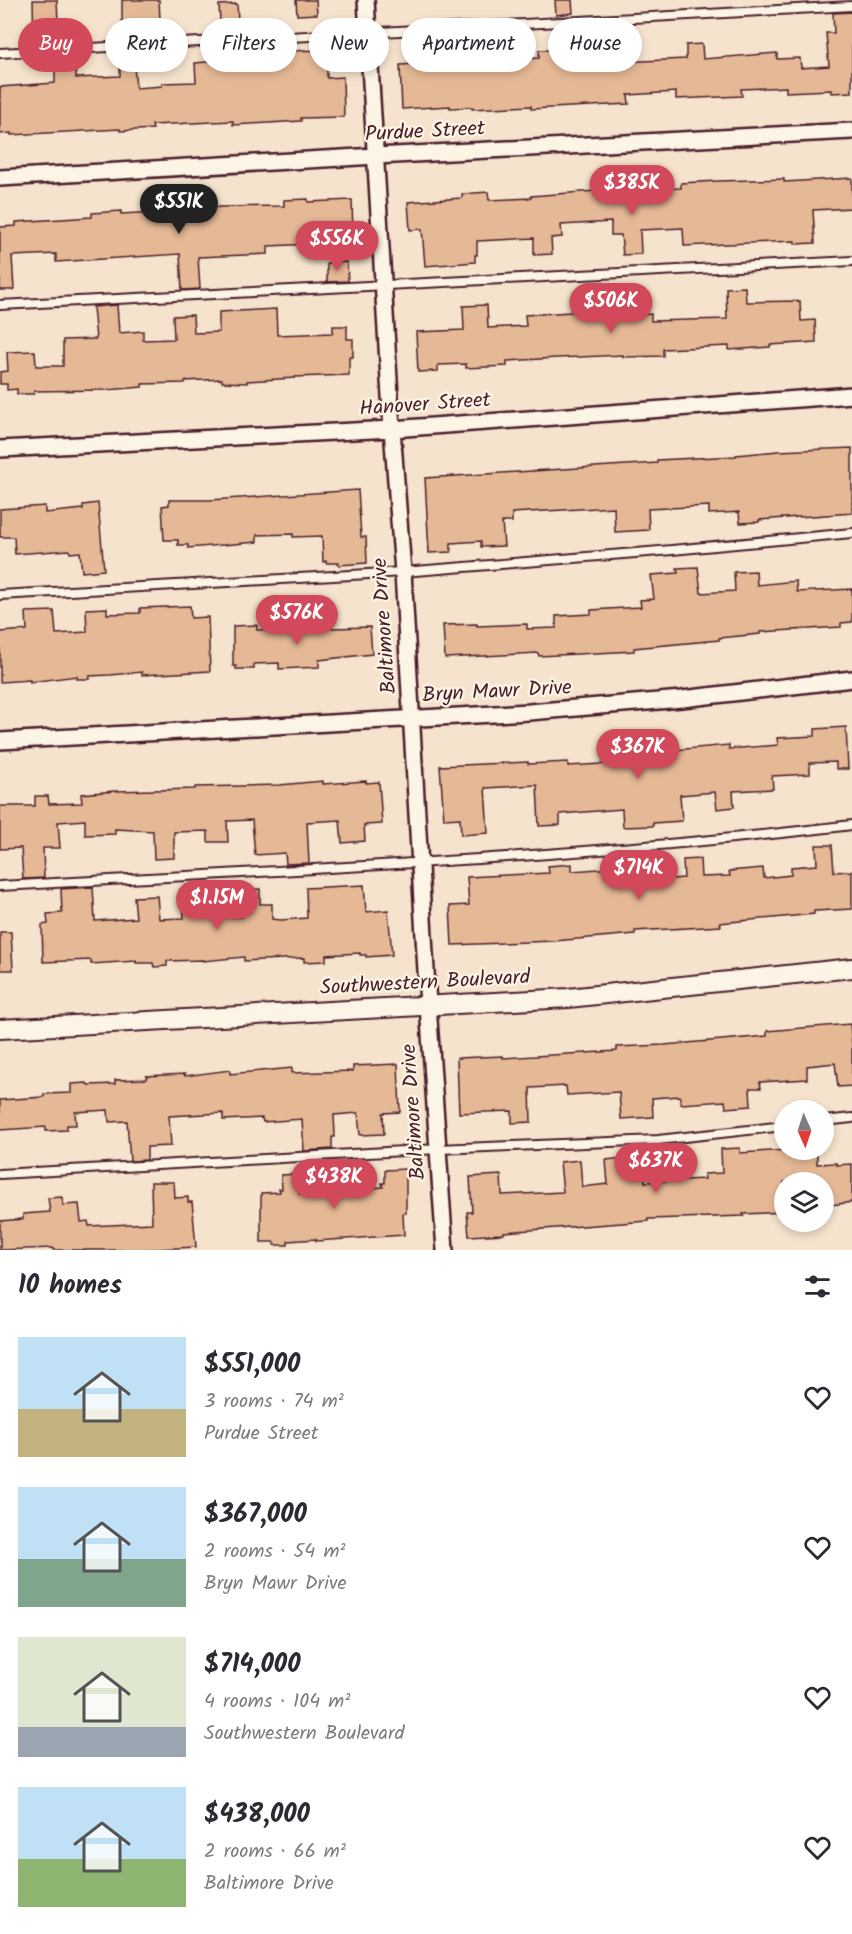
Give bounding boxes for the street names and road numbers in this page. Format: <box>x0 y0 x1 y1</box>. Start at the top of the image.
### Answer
street label: Purdue Street <box>364 112 487 152</box>
street label: Hanover Street <box>358 384 493 426</box>
street label: Baltimore Drive <box>364 556 406 695</box>
street label: Bryn Mawr Drive <box>421 672 573 712</box>
street label: Southwestern Boulevard <box>319 961 532 1005</box>
street label: Baltimore Drive <box>393 1042 435 1181</box>

